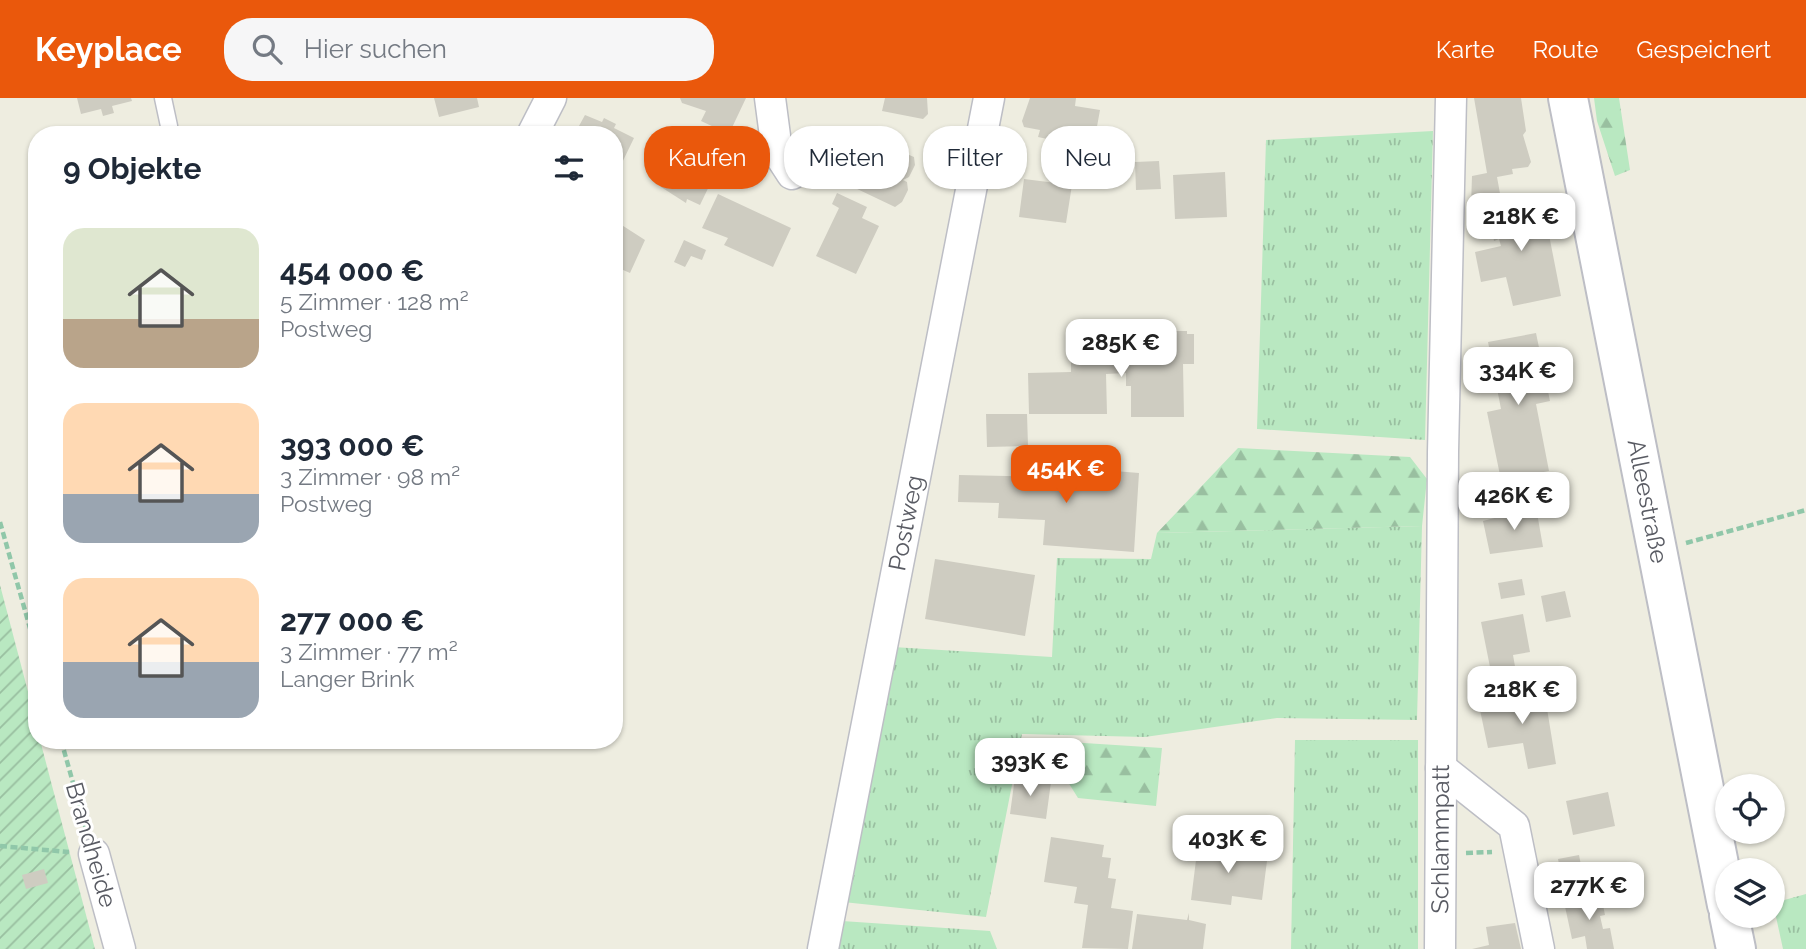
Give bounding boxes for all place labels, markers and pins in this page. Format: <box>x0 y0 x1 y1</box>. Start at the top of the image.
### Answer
pin: 218K € <box>1464 194 1578 253</box>
pin: 285K € <box>1064 320 1178 379</box>
pin: 334K € <box>1461 348 1575 407</box>
pin: 454K € <box>1009 446 1123 505</box>
pin: 426K € <box>1457 472 1571 532</box>
pin: 218K € <box>1465 666 1579 726</box>
pin: 393K € <box>973 738 1087 798</box>
pin: 403K € <box>1171 816 1285 875</box>
pin: 277K € <box>1532 862 1646 922</box>

